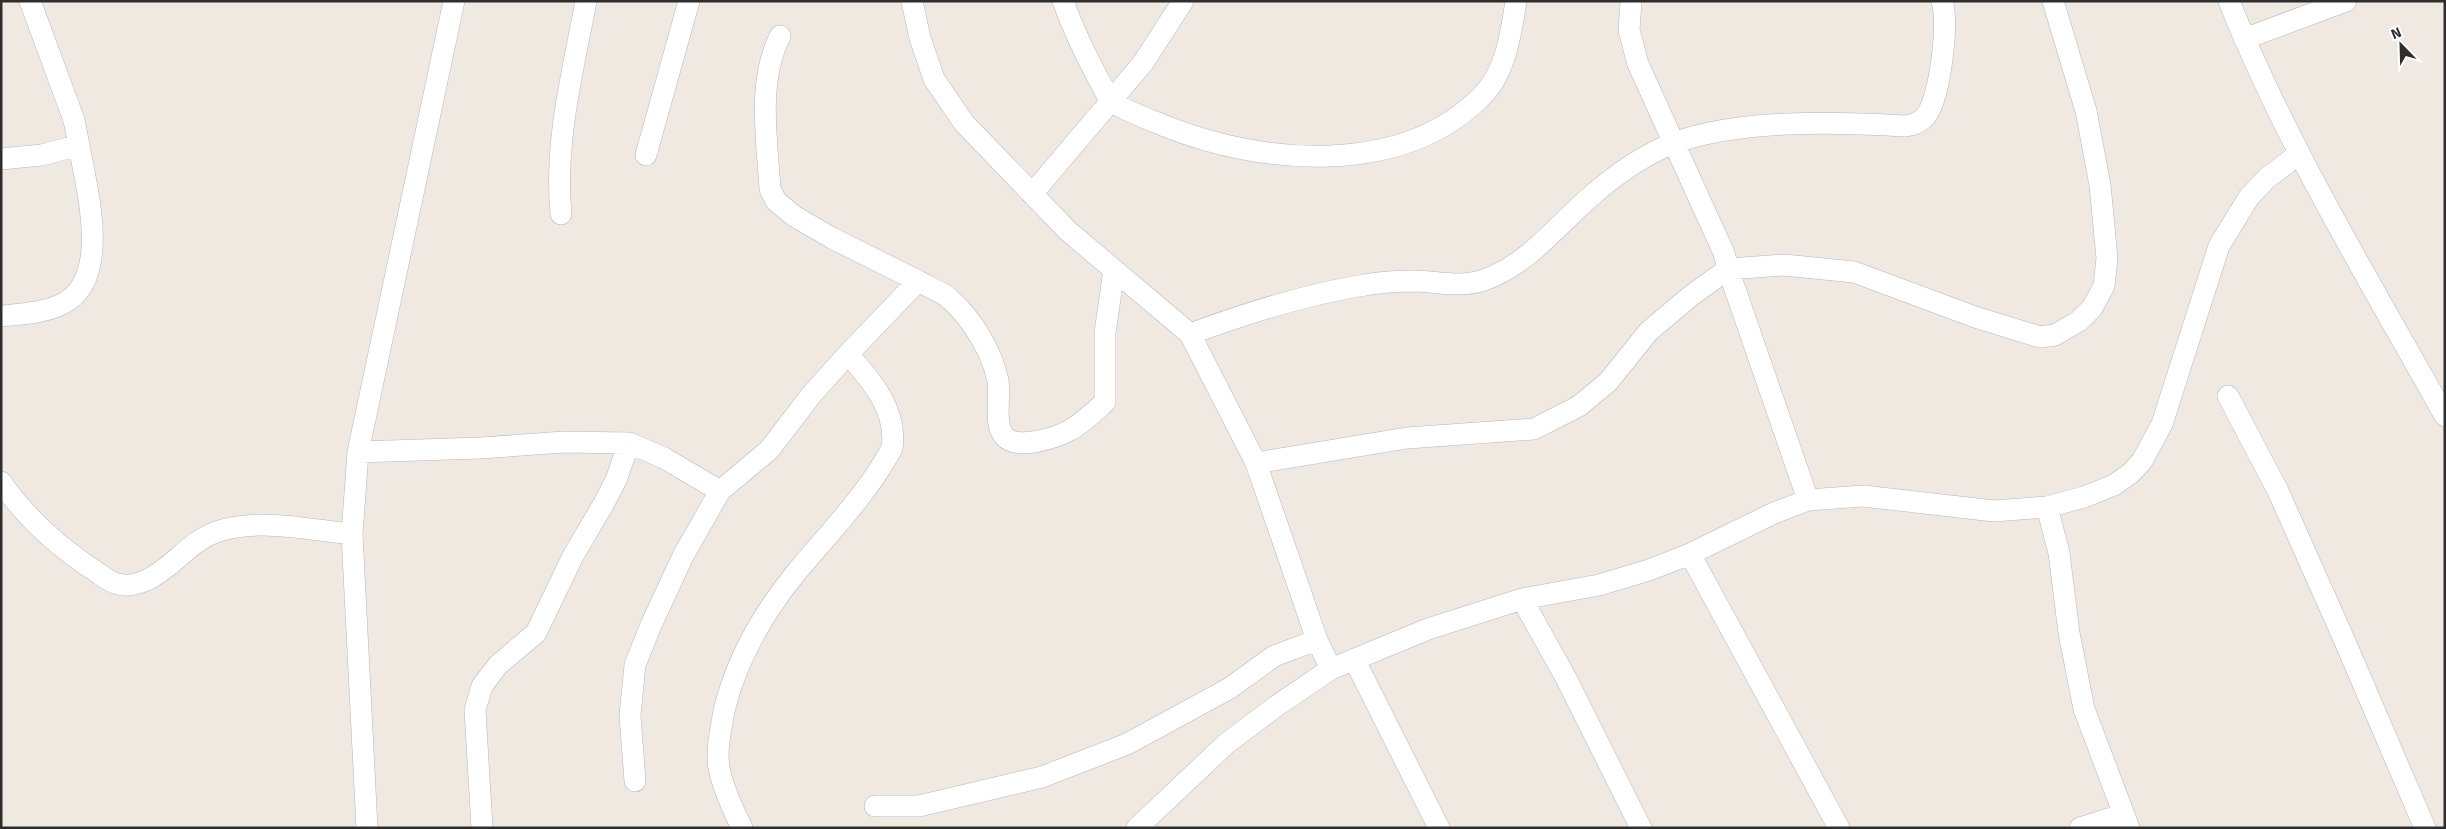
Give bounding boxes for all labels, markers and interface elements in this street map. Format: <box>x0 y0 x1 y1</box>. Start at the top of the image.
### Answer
north arrow <box>2376 20 2426 70</box>
text: N <box>2388 24 2404 43</box>

